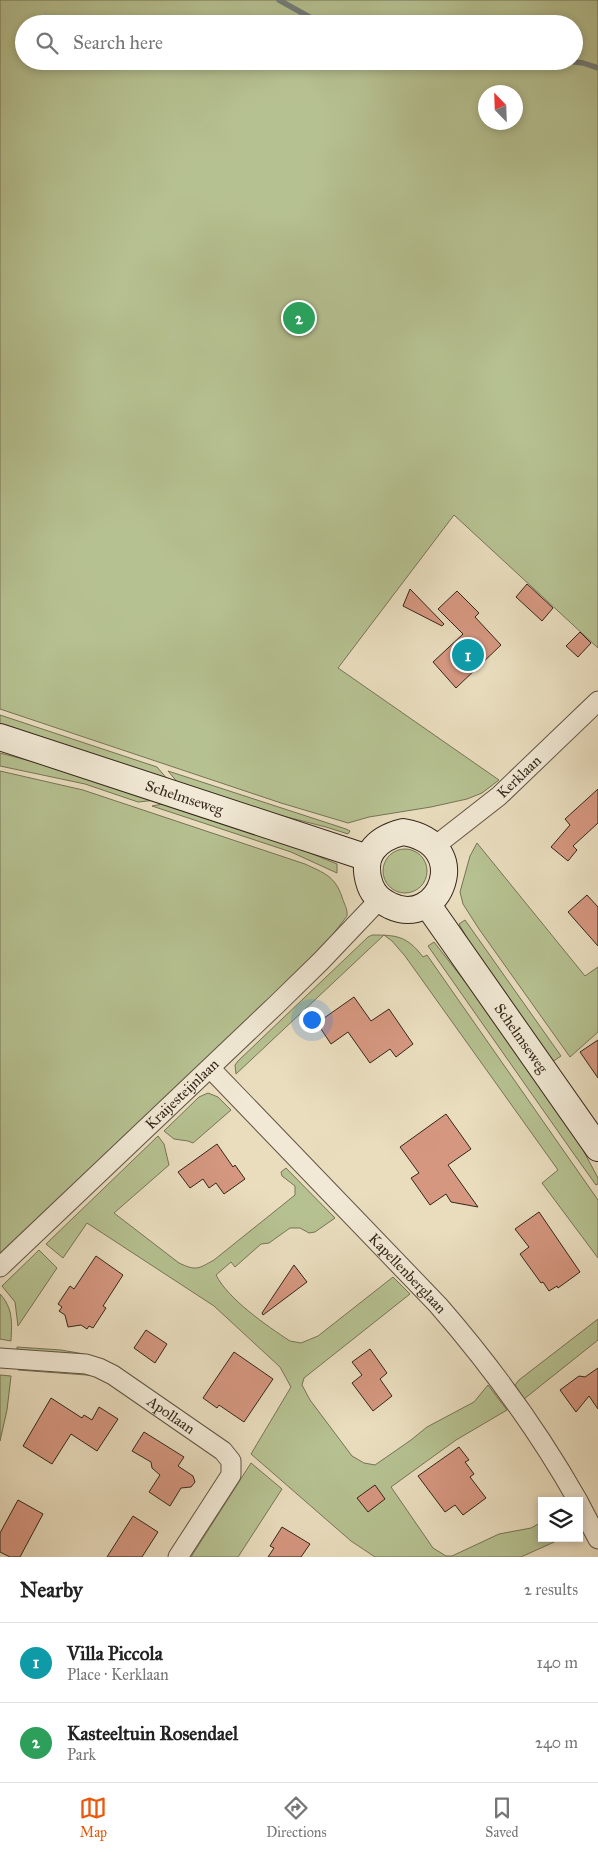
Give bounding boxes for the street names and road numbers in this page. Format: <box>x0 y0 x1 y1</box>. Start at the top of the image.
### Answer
street label: Kerklaan <box>493 752 545 802</box>
street label: Schelmseweg <box>143 776 226 819</box>
street label: Schelmseweg <box>491 1000 552 1077</box>
street label: Kraijesteijnlaan <box>142 1055 222 1133</box>
street label: Kapellenberglaan <box>365 1230 450 1317</box>
street label: Apollaan <box>143 1392 198 1438</box>

